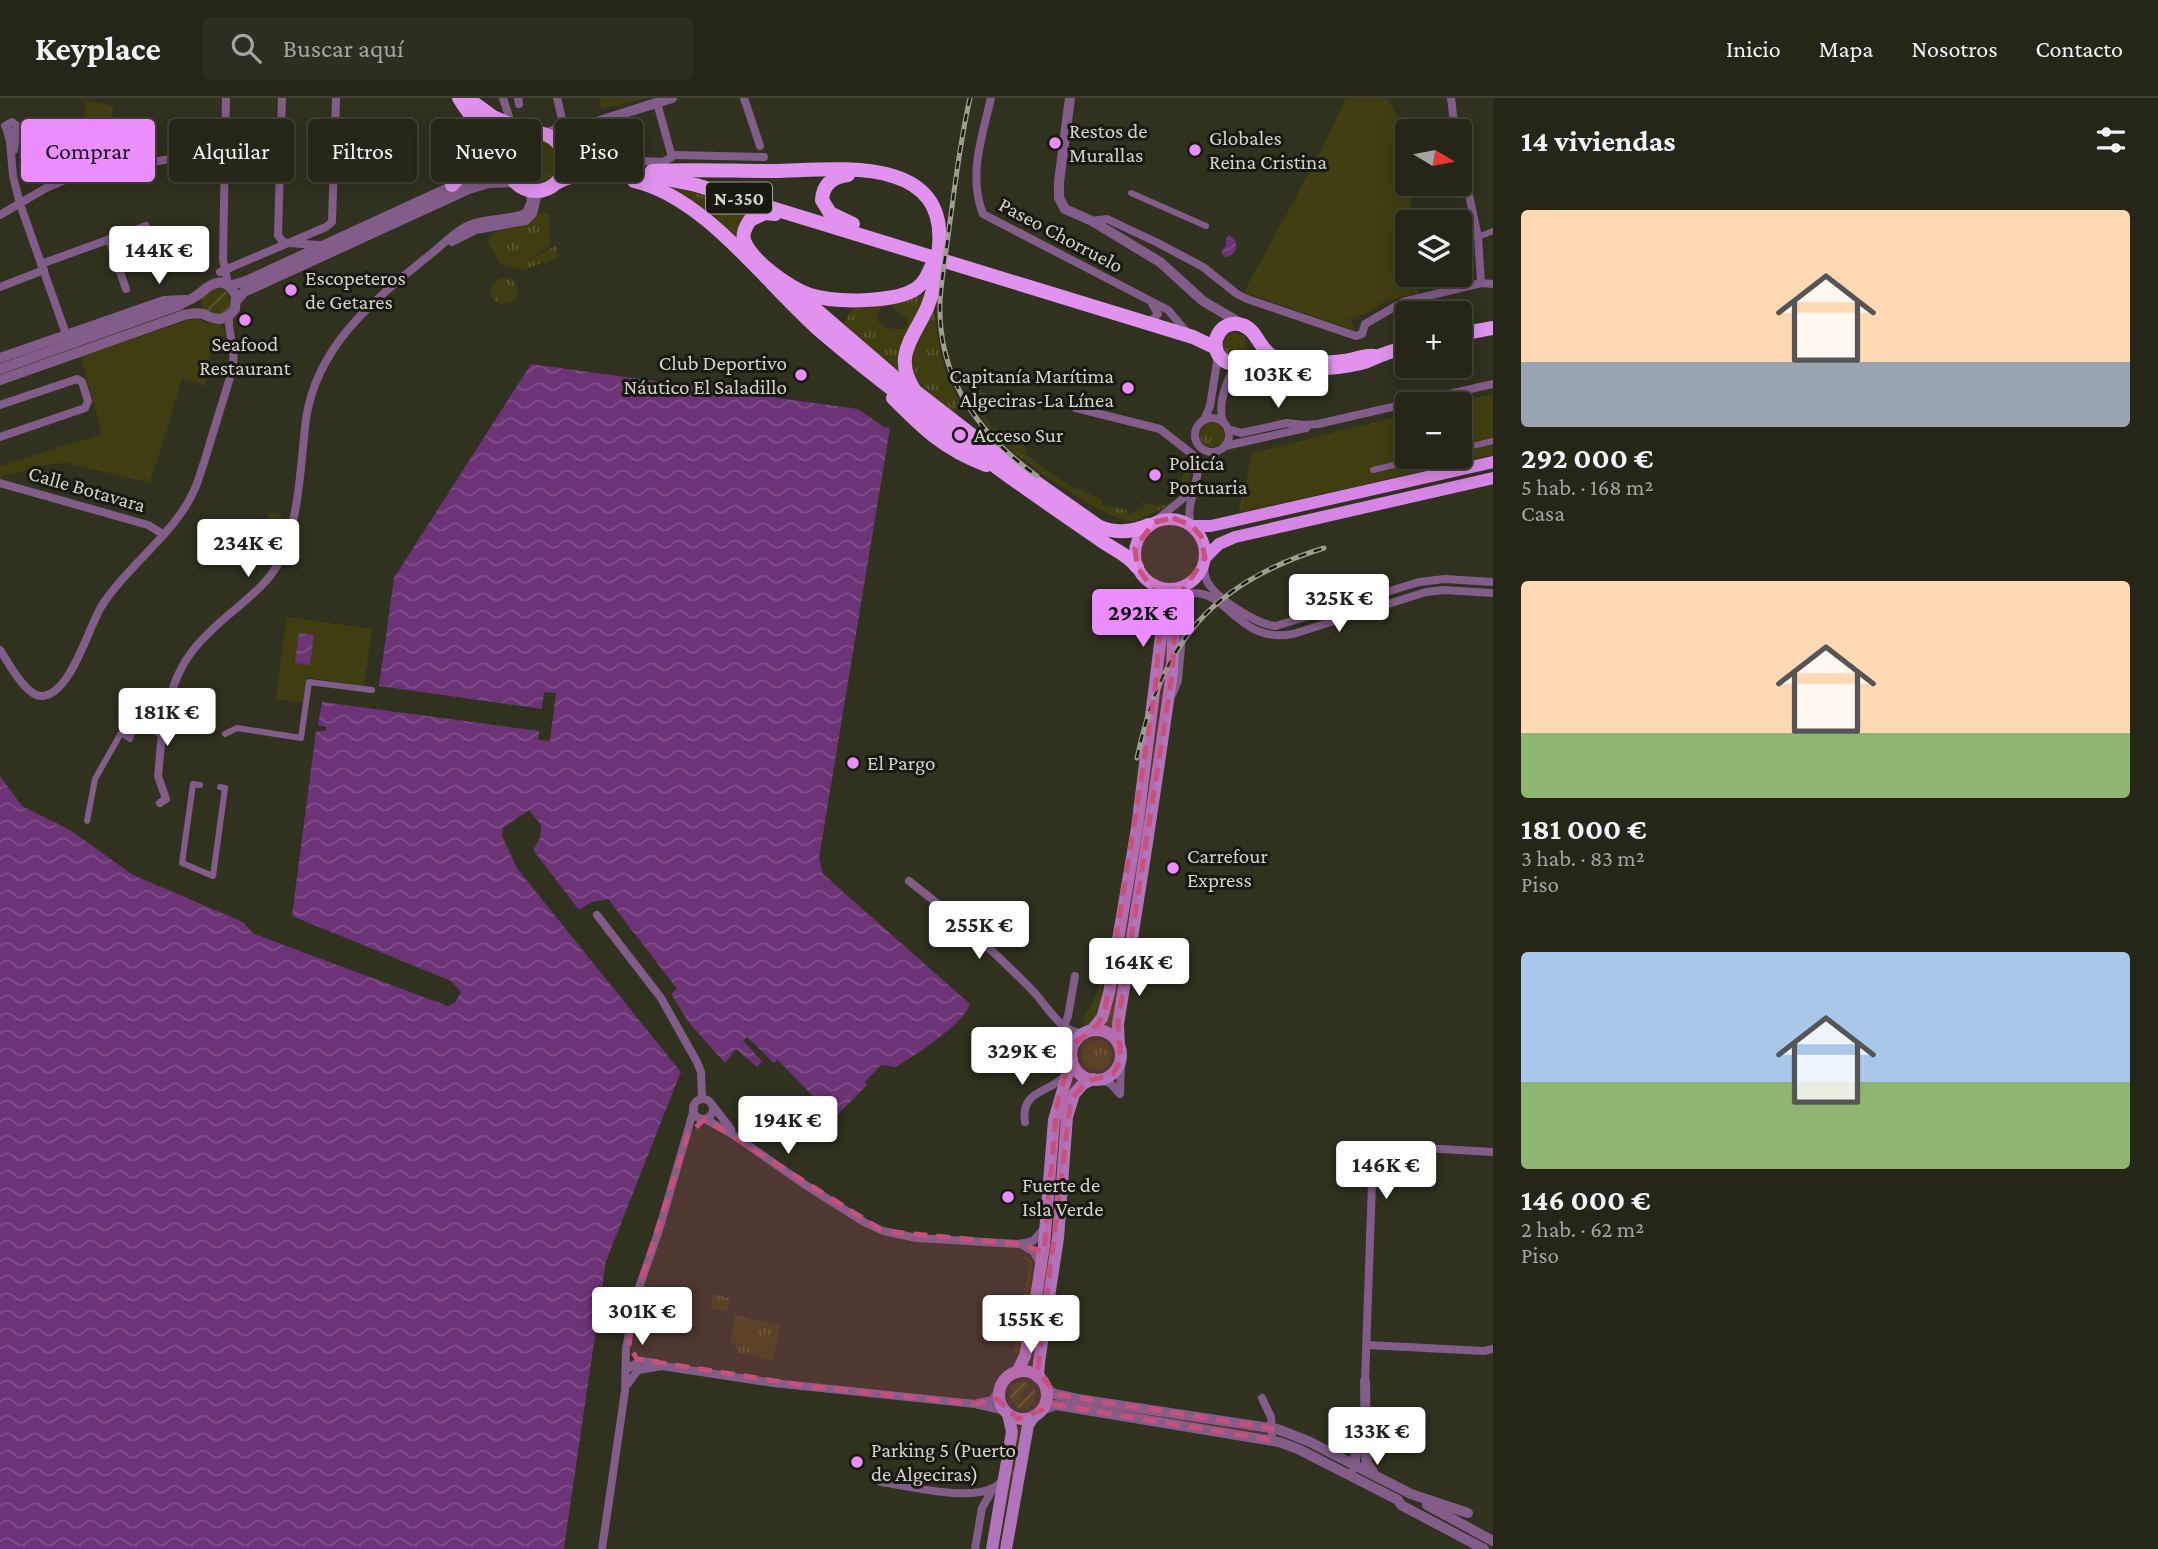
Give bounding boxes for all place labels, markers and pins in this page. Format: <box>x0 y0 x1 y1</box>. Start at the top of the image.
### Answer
place label: Restos de Murallas <box>1069 119 1148 167</box>
place label: Globales Reina Cristina <box>1209 126 1327 174</box>
marker: Restos de Murallas <box>1047 135 1063 151</box>
marker: Globales Reina Cristina <box>1187 142 1203 158</box>
pin: 144K € <box>102 226 216 286</box>
place label: Escopeteros de Getares <box>305 266 406 314</box>
marker: Escopeteros de Getares <box>283 282 299 298</box>
marker: Seafood Restaurant <box>237 312 253 328</box>
place label: Seafood Restaurant <box>199 332 292 380</box>
pin: 103K € <box>1221 350 1335 410</box>
place label: Club Deportivo Náutico El Saladillo <box>623 351 787 399</box>
place label: Capitanía Marítima Algeciras-La Línea <box>949 364 1114 412</box>
marker: Club Deportivo Náutico El Saladillo <box>793 367 809 383</box>
marker: Capitanía Marítima Algeciras-La Línea <box>1120 380 1136 396</box>
place label: Acceso Sur <box>974 423 1064 447</box>
marker: Acceso Sur <box>952 427 968 443</box>
place label: Policía Portuaria <box>1169 451 1248 499</box>
marker: Policía Portuaria <box>1147 467 1163 483</box>
pin: 234K € <box>191 519 305 579</box>
pin: 325K € <box>1282 574 1396 634</box>
pin: 292K € <box>1086 589 1200 649</box>
pin: 181K € <box>110 688 224 748</box>
place label: El Pargo <box>867 751 935 775</box>
marker: El Pargo <box>845 755 861 771</box>
place label: Carrefour Express <box>1187 844 1268 892</box>
marker: Carrefour Express <box>1165 860 1181 876</box>
pin: 255K € <box>922 902 1036 961</box>
pin: 164K € <box>1082 939 1196 998</box>
pin: 329K € <box>965 1028 1079 1087</box>
pin: 194K € <box>731 1096 845 1156</box>
pin: 146K € <box>1329 1142 1443 1201</box>
place label: Fuerte de Isla Verde <box>1022 1173 1103 1221</box>
marker: Fuerte de Isla Verde <box>1000 1189 1016 1205</box>
pin: 301K € <box>585 1288 699 1347</box>
pin: 155K € <box>974 1296 1088 1355</box>
pin: 133K € <box>1320 1408 1434 1467</box>
place label: Parking 5 (Puerto de Algeciras) <box>871 1438 1016 1486</box>
marker: Parking 5 (Puerto de Algeciras) <box>849 1454 865 1470</box>

